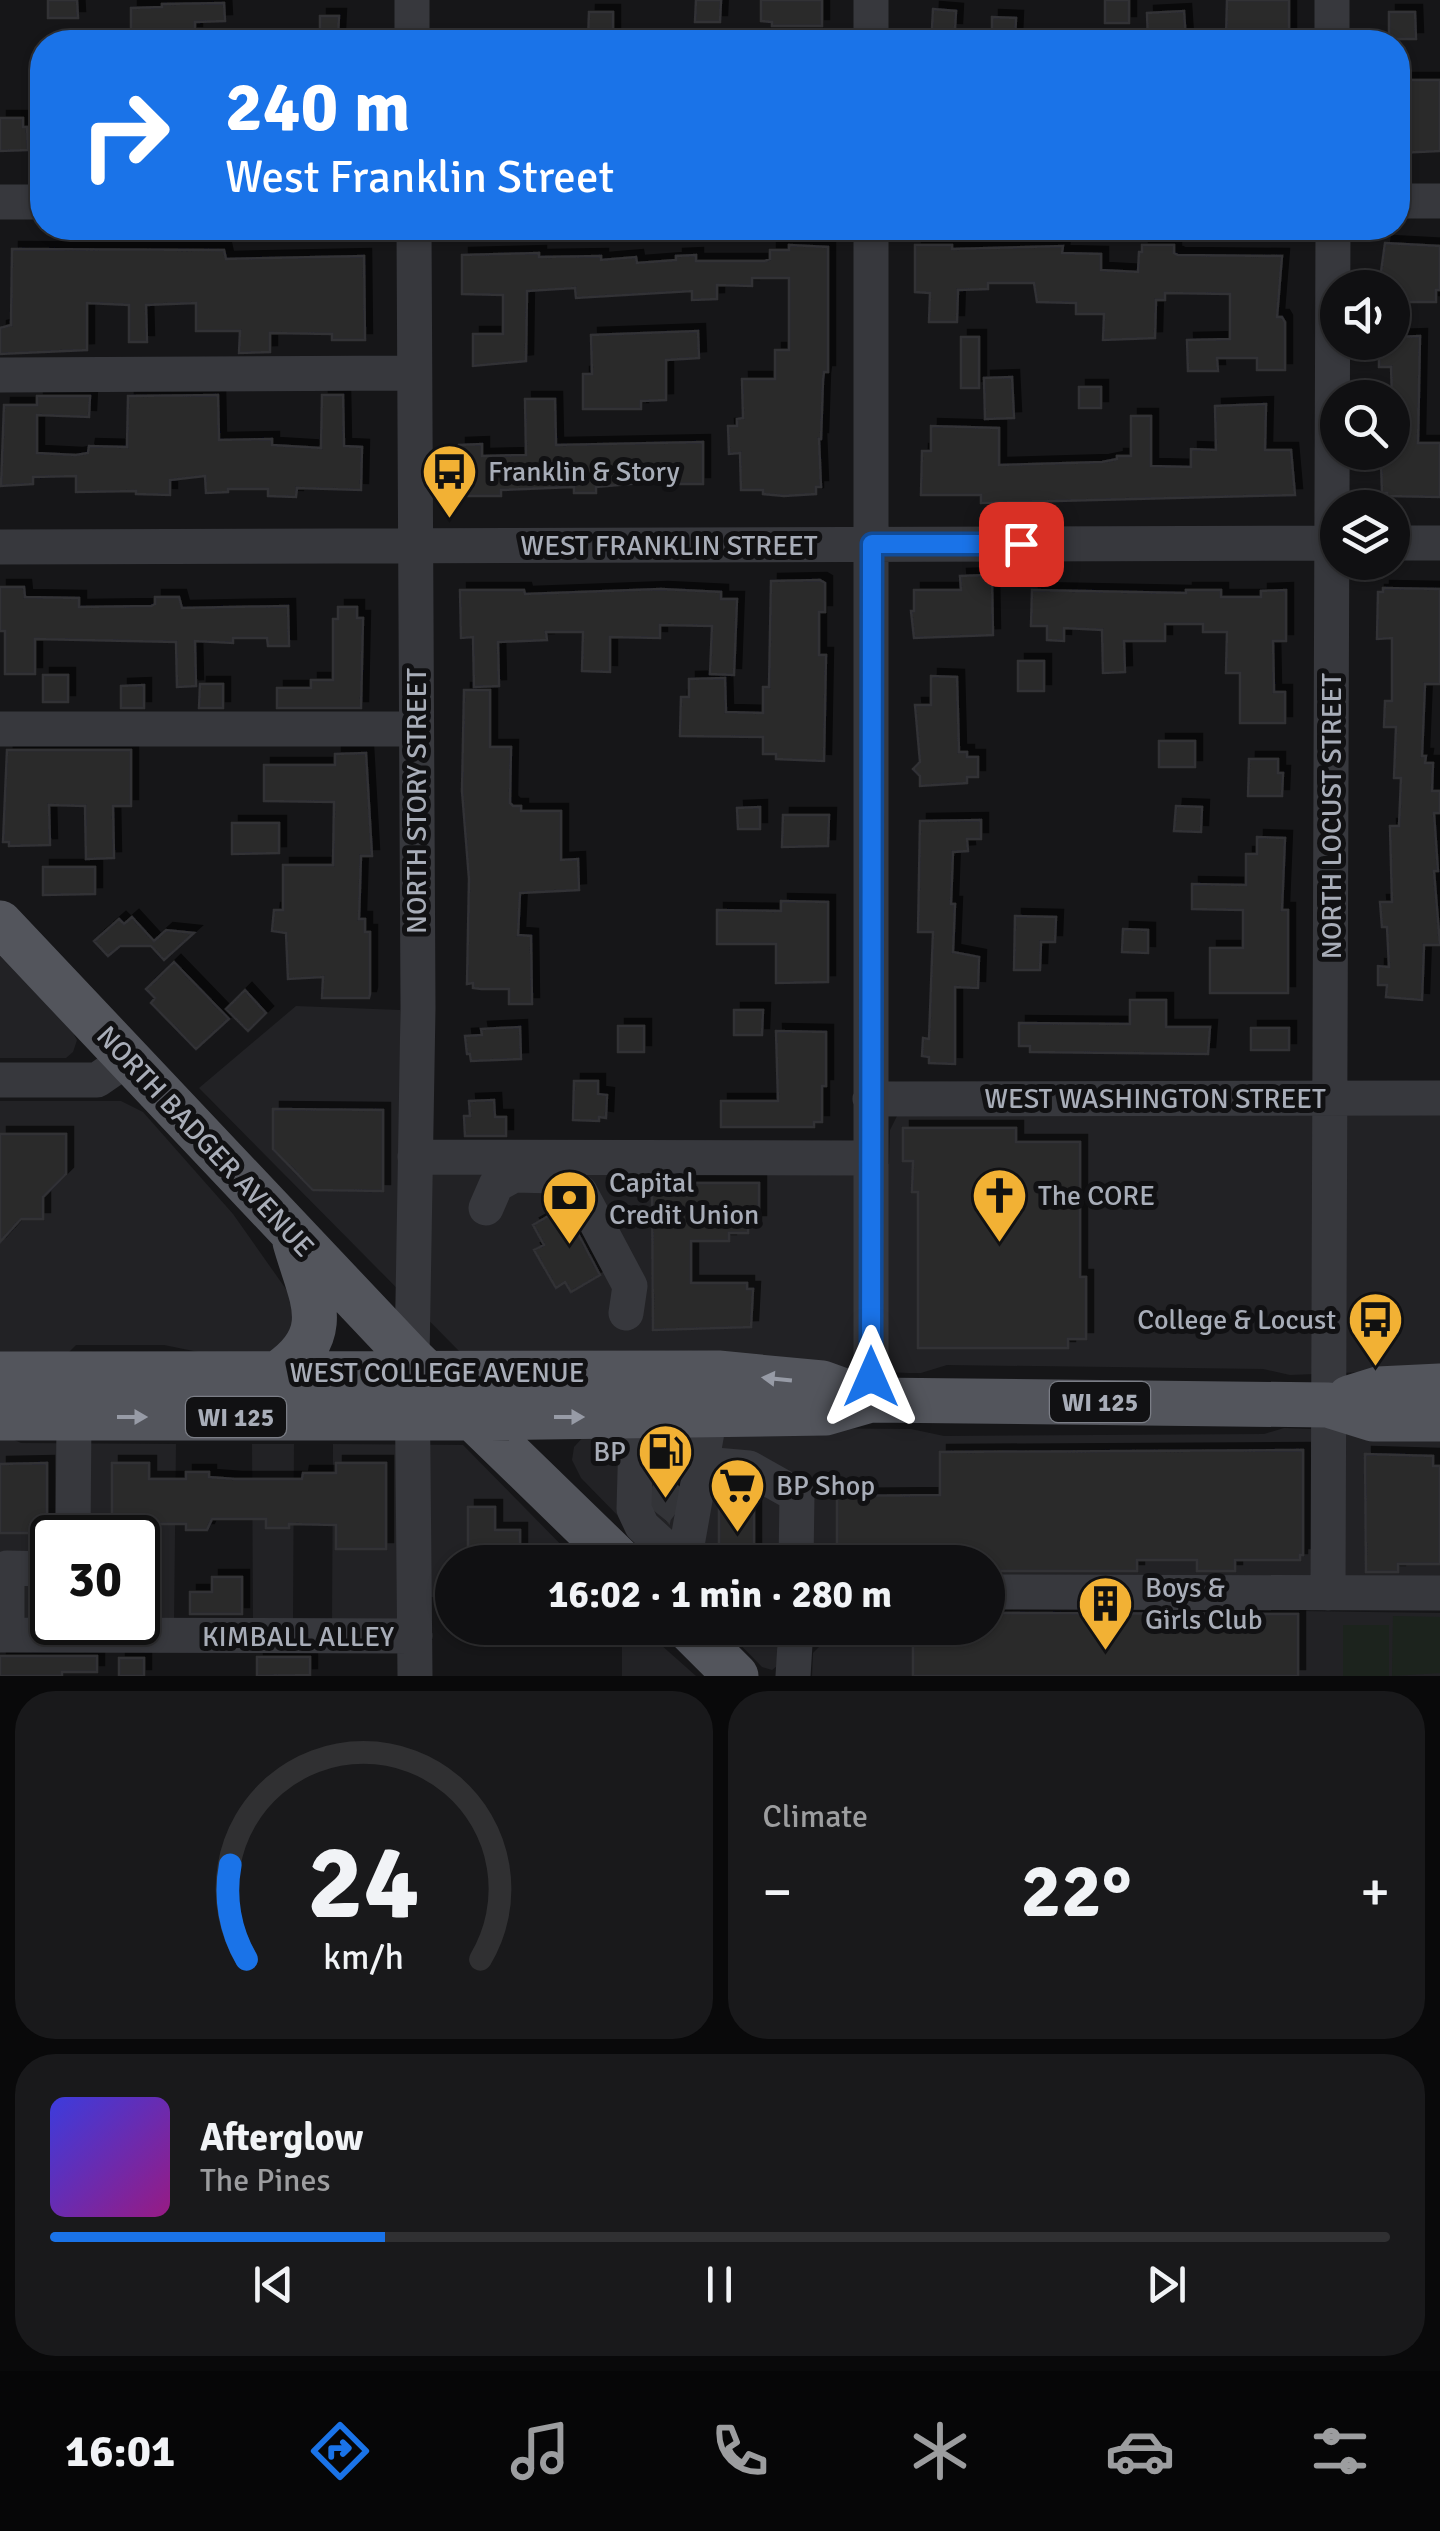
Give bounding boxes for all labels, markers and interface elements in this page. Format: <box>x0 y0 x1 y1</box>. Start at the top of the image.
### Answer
text: 240 m <box>225 64 410 150</box>
icon: right <box>60 70 190 200</box>
text: West Franklin Street <box>225 150 614 205</box>
map controls <box>1320 270 1410 580</box>
button: sound <box>1320 270 1410 360</box>
button: search <box>1320 380 1410 470</box>
bus stop icon: Franklin & Story <box>419 441 479 520</box>
place label: Franklin & Story <box>488 455 680 489</box>
button: layers <box>1320 490 1410 580</box>
pin <box>979 502 1064 587</box>
icon: arrive <box>994 517 1049 572</box>
street label: WEST FRANKLIN STREET <box>520 529 818 563</box>
street label: NORTH STORY STREET <box>400 668 434 934</box>
street label: NORTH LOCUST STREET <box>1315 673 1349 959</box>
street label: NORTH BADGER AVENUE <box>90 1019 321 1264</box>
street label: WEST WASHINGTON STREET <box>984 1082 1326 1116</box>
church icon: The CORE <box>969 1165 1029 1244</box>
place label: Capital Credit Union <box>609 1166 759 1232</box>
bank icon: Capital Credit Union <box>540 1168 600 1247</box>
place label: The CORE <box>1038 1179 1155 1213</box>
bus stop icon: College & Locust <box>1345 1289 1405 1368</box>
place label: College & Locust <box>1137 1303 1336 1337</box>
position arrow <box>819 1325 923 1429</box>
street label: WEST COLLEGE AVENUE <box>289 1356 585 1390</box>
one-way arrow <box>760 1370 792 1386</box>
road number: WI 125 <box>1050 1382 1150 1422</box>
road number: WI 125 <box>186 1397 286 1437</box>
one-way arrow <box>553 1408 585 1424</box>
one-way arrow <box>117 1409 149 1425</box>
fuel station icon: BP <box>635 1421 695 1500</box>
place label: BP <box>593 1435 626 1469</box>
supermarket icon: BP Shop <box>707 1455 767 1534</box>
place label: BP Shop <box>776 1469 875 1503</box>
speed limit sign: 30 <box>30 1515 160 1645</box>
text: 16:02 · 1 min · 280 m <box>548 1571 892 1618</box>
place label: Boys & Girls Club <box>1145 1571 1262 1637</box>
building icon: Boys & Girls Club <box>1076 1573 1136 1652</box>
street label: KIMBALL ALLEY <box>202 1620 394 1654</box>
text: Climate <box>763 1797 868 1836</box>
text: 24 <box>308 1819 420 1947</box>
text: 22° <box>1021 1845 1132 1938</box>
text: − <box>763 1858 792 1926</box>
text: + <box>1360 1858 1390 1926</box>
text: km/h <box>323 1935 404 1979</box>
text: Afterglow <box>200 2114 363 2161</box>
text: The Pines <box>200 2161 331 2200</box>
icon: previous <box>246 2257 301 2312</box>
icon: pause <box>692 2257 747 2312</box>
icon: next <box>1139 2257 1194 2312</box>
icon: directions <box>305 2416 375 2486</box>
icon: music <box>505 2416 575 2486</box>
icon: phone <box>705 2416 775 2486</box>
icon: climate <box>905 2416 975 2486</box>
icon: car <box>1105 2416 1175 2486</box>
icon: filters <box>1305 2416 1375 2486</box>
text: 16:01 <box>65 2424 175 2479</box>

